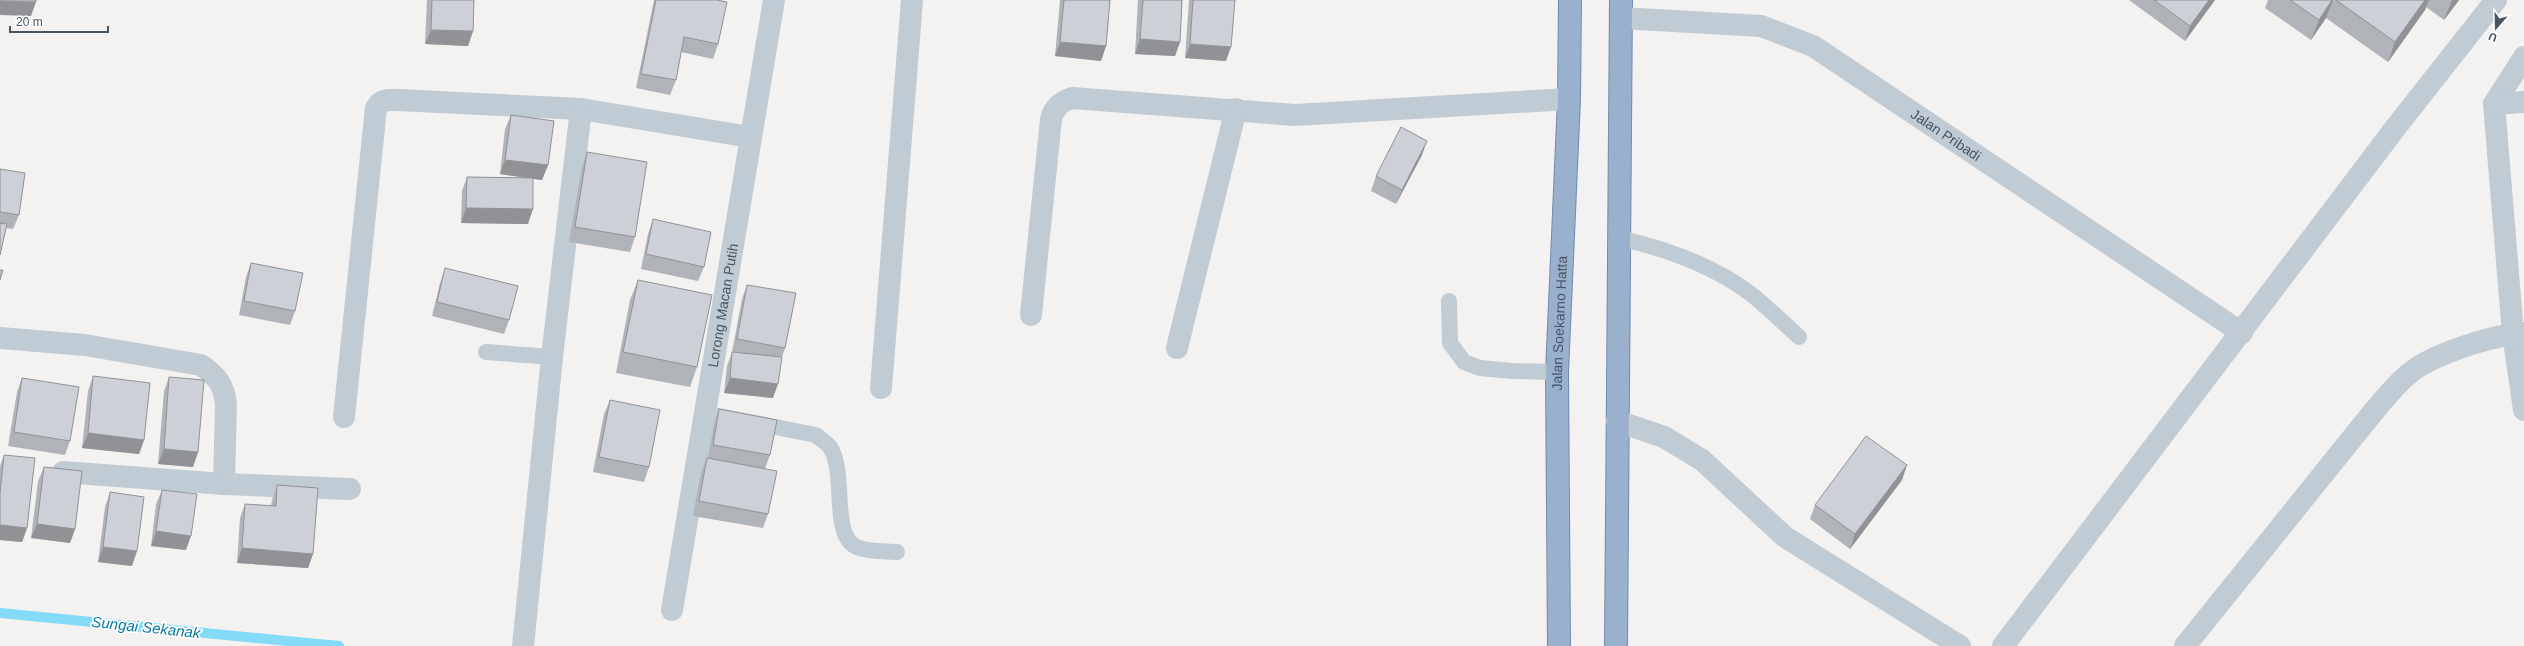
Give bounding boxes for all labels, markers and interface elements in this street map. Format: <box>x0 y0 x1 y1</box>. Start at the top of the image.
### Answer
scale bar <box>10 8 108 34</box>
north arrow <box>2476 8 2516 48</box>
text: 20 m <box>16 15 43 29</box>
text: U <box>2487 30 2498 44</box>
street label: Jalan Pribadi <box>1908 106 1984 164</box>
street label: Lorong Macan Putih <box>705 242 741 368</box>
street label: Jalan Soekarno Hatta <box>1549 255 1570 390</box>
water label: Sungai Sekanak <box>91 613 203 641</box>

